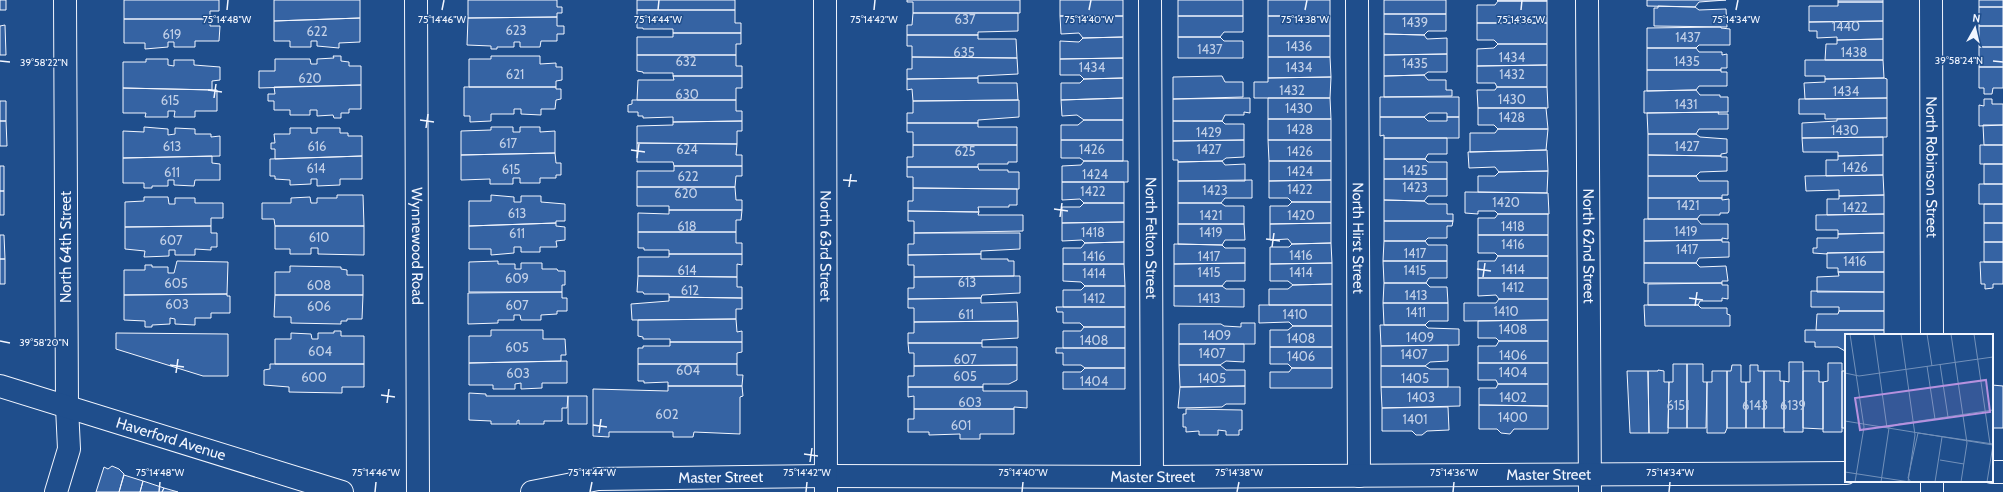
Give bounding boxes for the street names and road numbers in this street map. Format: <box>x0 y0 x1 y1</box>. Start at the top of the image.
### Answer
street label: North Robinson Street <box>1922 96 1941 238</box>
street label: North Felton Street <box>1142 177 1160 299</box>
street label: North Hirst Street <box>1349 182 1367 294</box>
street label: Wynnewood Road <box>408 187 426 305</box>
street label: North 62nd Street <box>1579 188 1598 304</box>
street label: North 63rd Street <box>816 190 835 302</box>
street label: North 64th Street <box>57 191 75 303</box>
street label: Haverford Avenue <box>114 414 228 465</box>
street label: Master Street <box>1506 465 1591 484</box>
street label: Master Street <box>678 468 763 487</box>
street label: Master Street <box>1110 468 1195 486</box>

